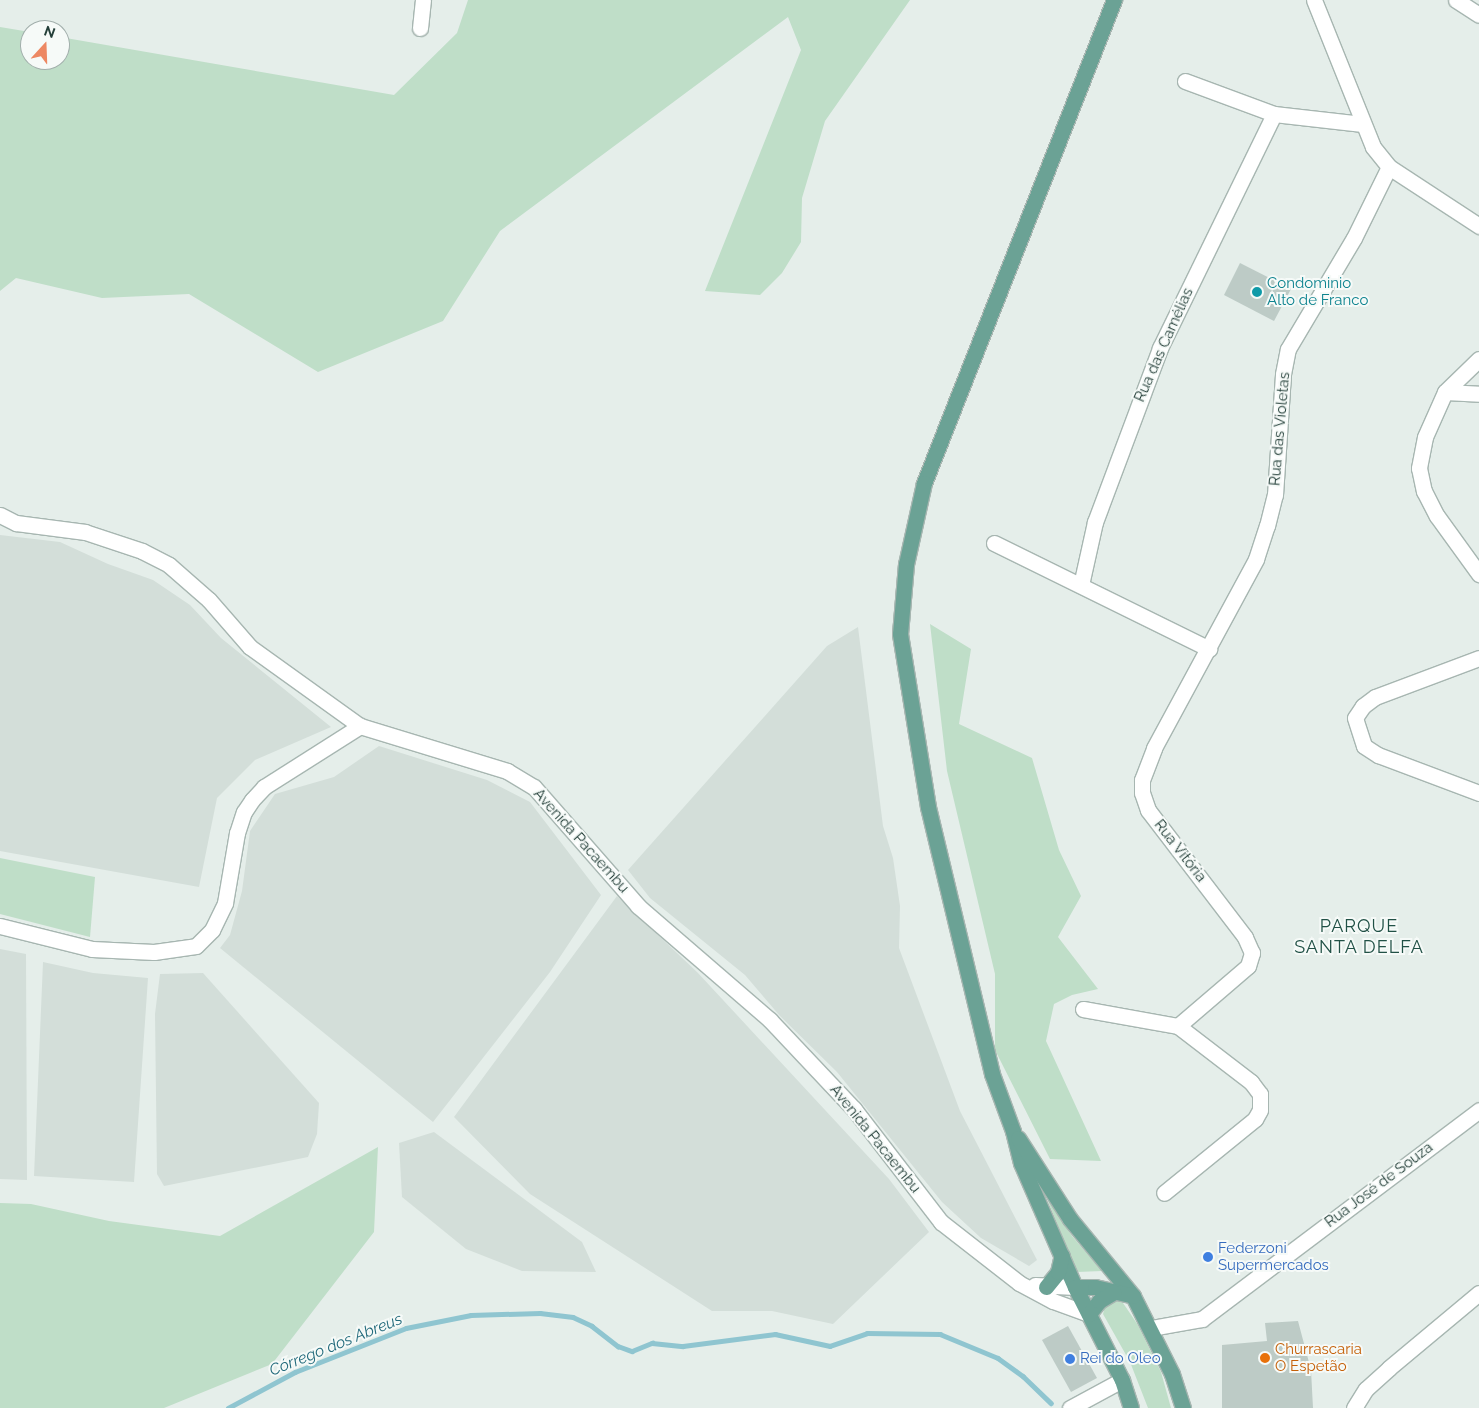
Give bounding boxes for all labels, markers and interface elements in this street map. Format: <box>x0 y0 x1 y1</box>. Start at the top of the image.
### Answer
north arrow <box>20 20 70 70</box>
text: N <box>42 22 58 41</box>
place label: Condominio Alto de Franco <box>1267 274 1368 309</box>
street label: Rua das Camélias <box>1131 285 1197 405</box>
marker: Condominio Alto de Franco <box>1251 286 1263 298</box>
street label: Rua das Violetas <box>1266 371 1294 487</box>
street label: Avenida Pacaembu <box>529 785 633 897</box>
street label: Rua Vitória <box>1150 816 1210 886</box>
district label: PARQUE SANTA DELFA <box>1293 916 1425 959</box>
street label: Avenida Pacaembu <box>826 1081 924 1197</box>
street label: Rua José de Souza <box>1321 1138 1437 1232</box>
place label: Federzoni Supermercados <box>1218 1239 1329 1274</box>
marker: Federzoni Supermercados <box>1202 1251 1214 1263</box>
water label: Córrego dos Abreus <box>267 1309 405 1381</box>
place label: Churrascaria O Espetão <box>1275 1340 1362 1375</box>
place label: Rei do Oleo <box>1080 1350 1161 1368</box>
marker: Churrascaria O Espetão <box>1259 1352 1271 1364</box>
marker: Rei do Oleo <box>1064 1353 1076 1365</box>

